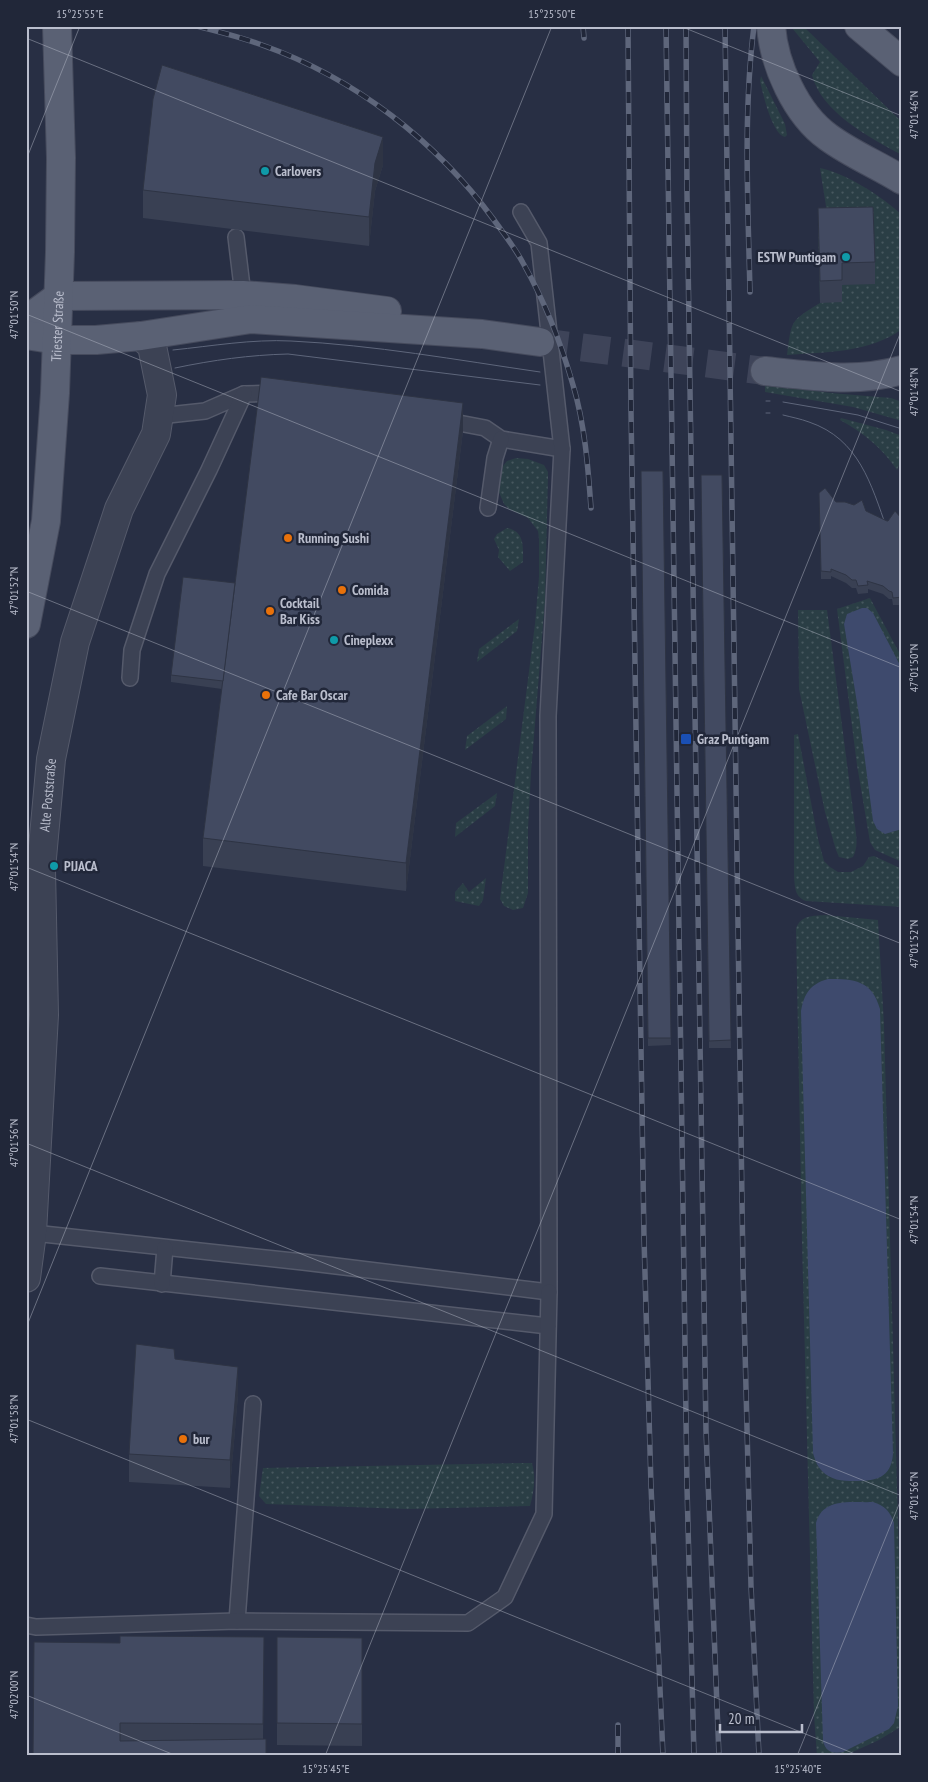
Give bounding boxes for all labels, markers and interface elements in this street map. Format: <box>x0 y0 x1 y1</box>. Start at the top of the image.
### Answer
text: 15°25'55"E <box>56 6 104 21</box>
text: 15°25'50"E <box>528 6 576 21</box>
text: 47°01'46"N <box>906 91 921 139</box>
place label: Carlovers <box>275 162 321 180</box>
marker: Carlovers <box>259 165 271 177</box>
place label: ESTW Puntigam <box>758 248 836 266</box>
marker: ESTW Puntigam <box>840 251 852 263</box>
street label: Triester Straße <box>47 290 68 362</box>
text: 47°01'50"N <box>6 291 21 339</box>
text: 47°01'48"N <box>906 368 921 416</box>
place label: Running Sushi <box>298 529 369 547</box>
marker: Running Sushi <box>282 532 294 544</box>
text: 47°01'52"N <box>6 567 21 615</box>
place label: Comida <box>352 581 389 599</box>
marker: Comida <box>336 584 348 596</box>
place label: Cocktail Bar Kiss <box>280 594 320 628</box>
marker: Cocktail Bar Kiss <box>264 605 276 617</box>
place label: Cineplexx <box>344 631 394 649</box>
marker: Cineplexx <box>328 634 340 646</box>
text: 47°01'50"N <box>906 644 921 692</box>
place label: Cafe Bar Oscar <box>276 686 348 704</box>
marker: Cafe Bar Oscar <box>260 689 272 701</box>
place label: Graz Puntigam <box>697 730 769 748</box>
marker: Graz Puntigam <box>679 732 693 746</box>
street label: Alte Poststraße <box>35 757 60 833</box>
text: 47°01'54"N <box>6 843 21 891</box>
place label: PIJACA <box>64 857 99 875</box>
marker: PIJACA <box>48 860 60 872</box>
text: 47°01'52"N <box>906 920 921 968</box>
text: 47°01'56"N <box>6 1119 21 1167</box>
text: 47°01'54"N <box>906 1196 921 1244</box>
text: 47°01'58"N <box>6 1395 21 1443</box>
place label: bur <box>193 1430 210 1448</box>
marker: bur <box>177 1433 189 1445</box>
text: 47°01'56"N <box>906 1472 921 1520</box>
text: 47°02'00"N <box>6 1671 21 1719</box>
scale bar <box>720 1702 803 1734</box>
text: 20 m <box>728 1709 754 1728</box>
text: 15°25'45"E <box>302 1761 350 1776</box>
text: 15°25'40"E <box>774 1761 822 1776</box>

